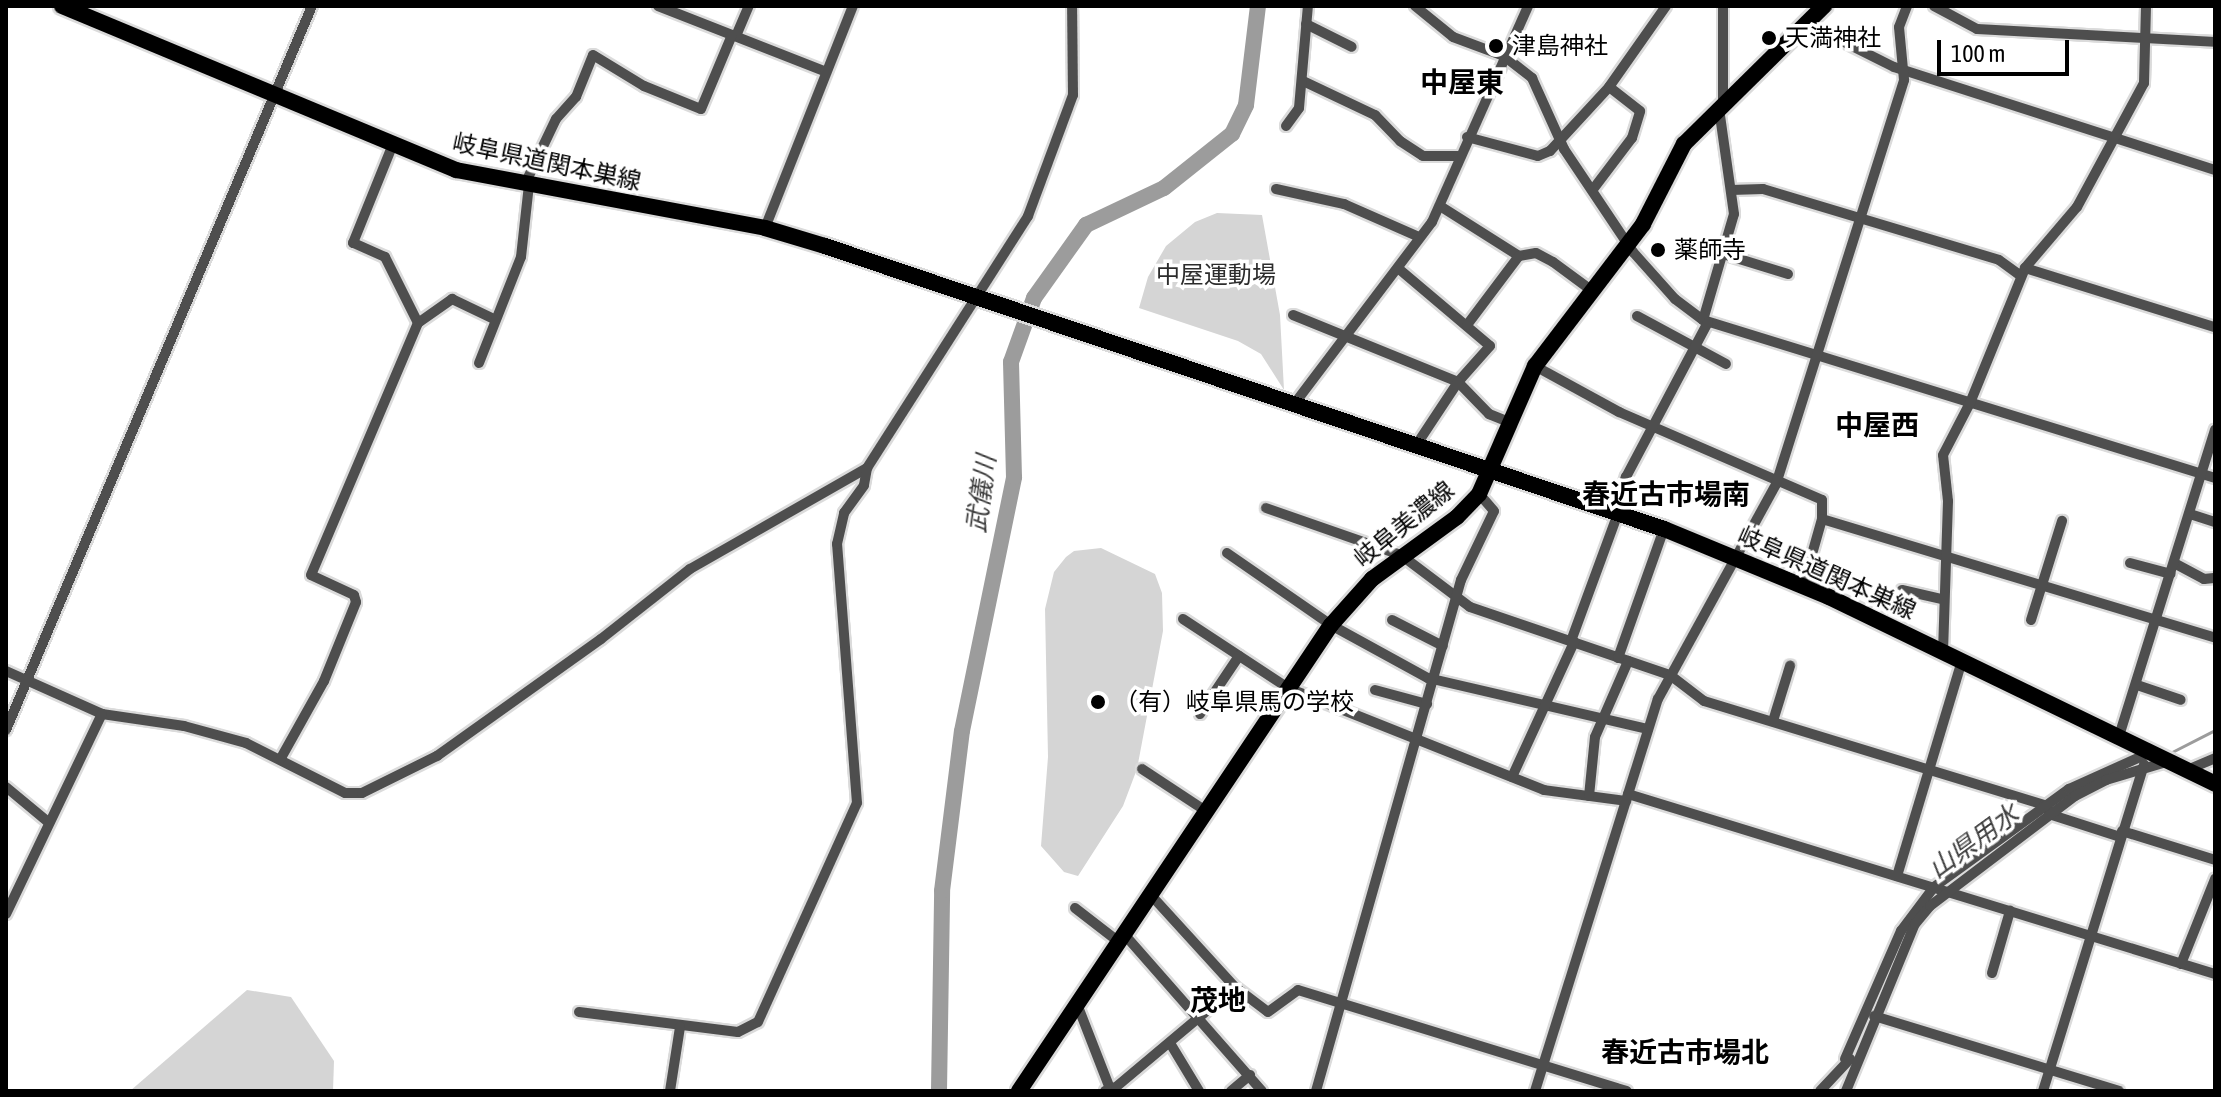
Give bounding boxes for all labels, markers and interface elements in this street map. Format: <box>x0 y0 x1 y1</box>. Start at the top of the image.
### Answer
place label: 天満神社 <box>1785 24 1881 52</box>
scale bar <box>1941 24 2073 74</box>
marker: 天満神社 <box>1760 29 1778 47</box>
place label: 津島神社 <box>1512 32 1608 60</box>
marker: 津島神社 <box>1487 37 1505 55</box>
text: 100 m <box>1951 40 2005 67</box>
district label: 中屋東 <box>1420 65 1504 99</box>
street label: 岐阜県道関本巣線 <box>450 128 644 196</box>
place label: 薬師寺 <box>1674 236 1746 264</box>
marker: 薬師寺 <box>1649 241 1667 259</box>
park label: 中屋運動場 <box>1156 261 1276 289</box>
district label: 中屋西 <box>1835 408 1919 442</box>
water label: 武儀川 <box>961 453 1003 535</box>
street label: 岐阜美濃線 <box>1348 475 1460 573</box>
district label: 春近古市場南 <box>1582 477 1750 511</box>
street label: 岐阜県道関本巣線 <box>1733 521 1921 625</box>
place label: （有）岐阜県馬の学校 <box>1114 688 1354 716</box>
marker: （有）岐阜県馬の学校 <box>1089 693 1107 711</box>
water label: 山県用水 <box>1923 799 2025 885</box>
district label: 茂地 <box>1190 983 1246 1017</box>
district label: 春近古市場北 <box>1601 1035 1769 1069</box>

